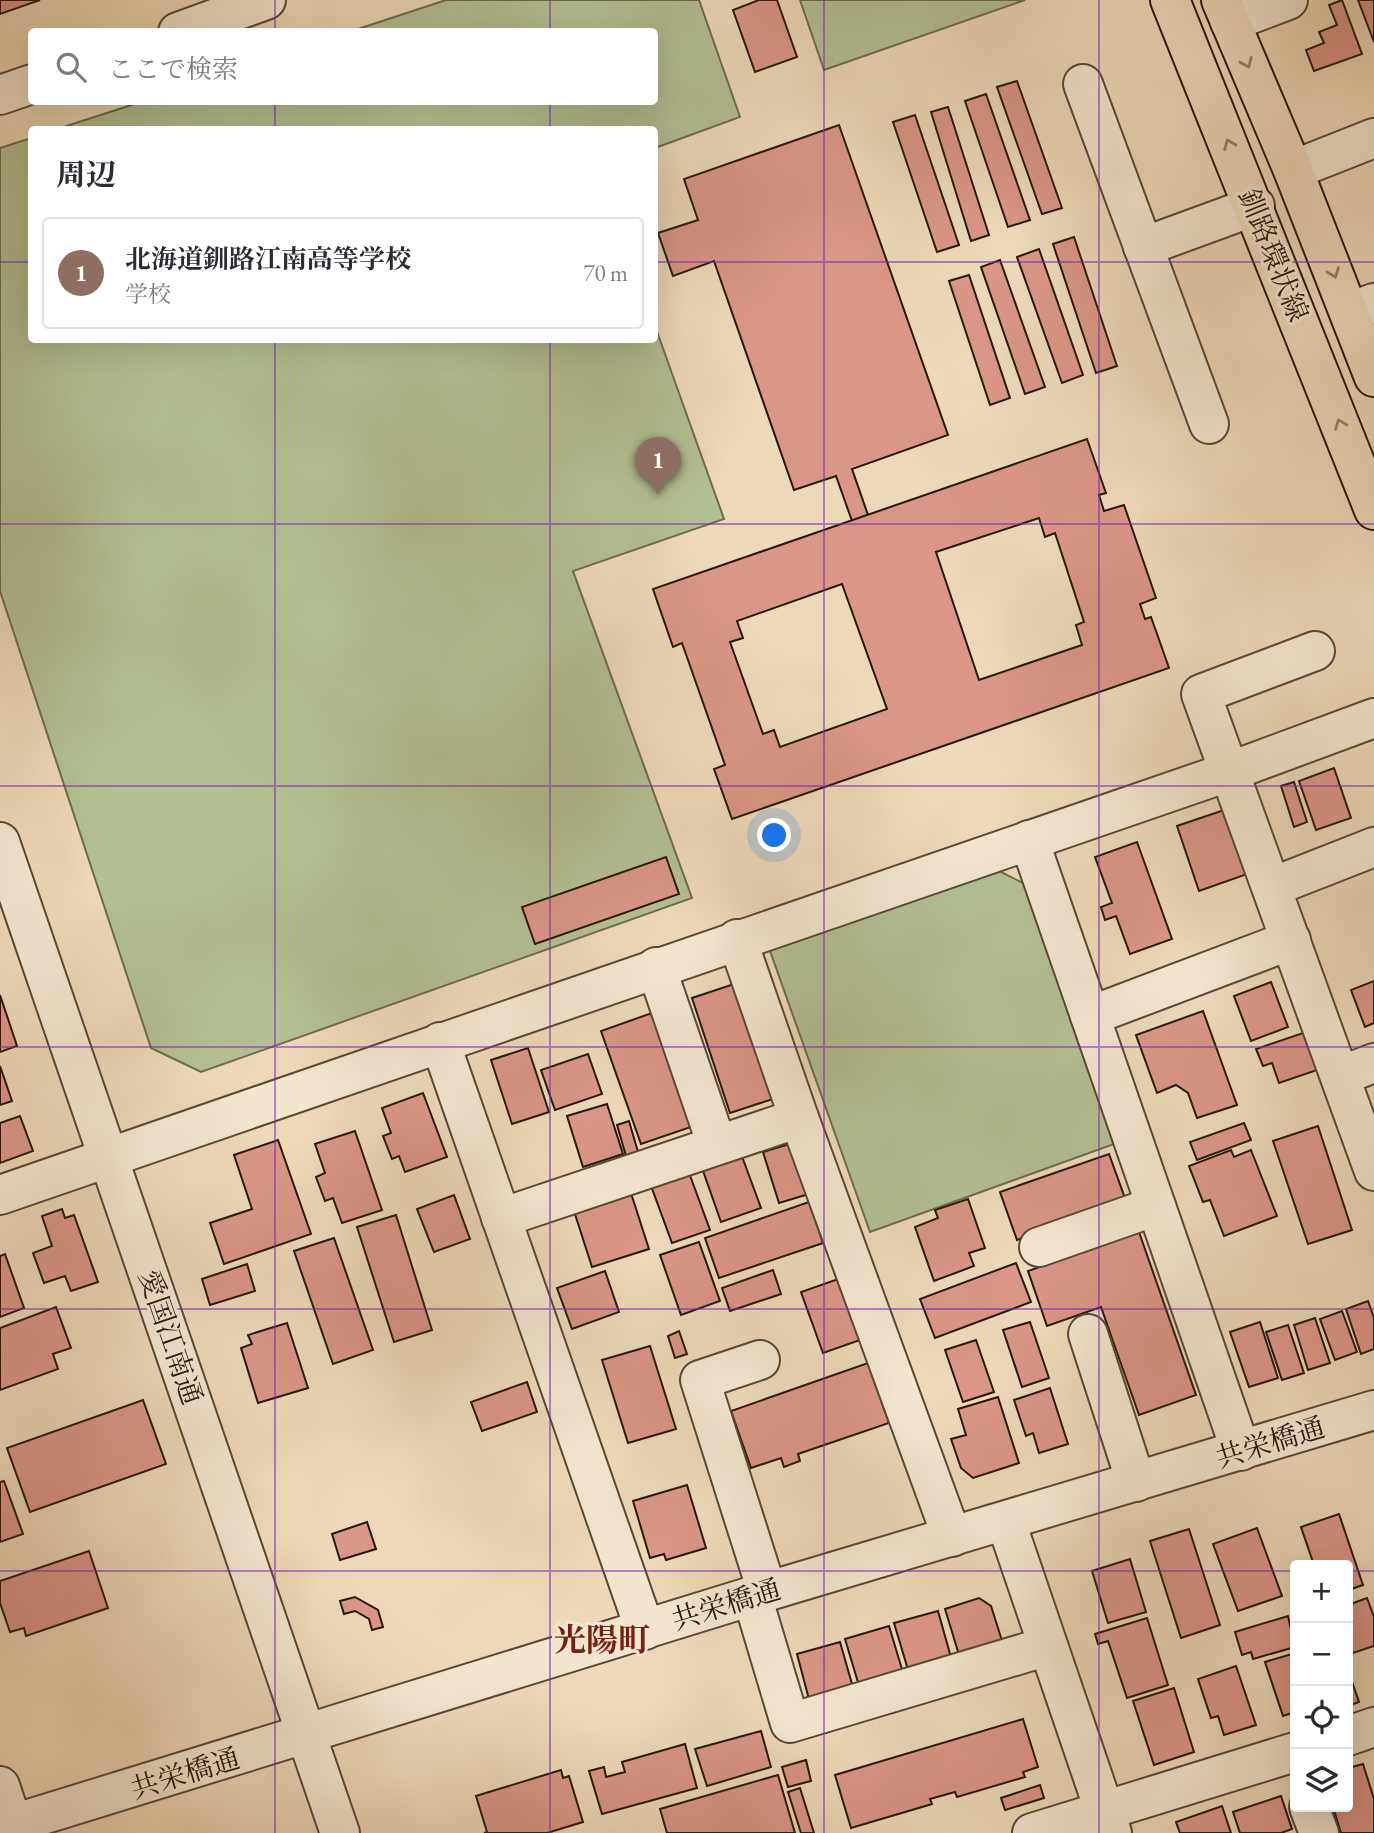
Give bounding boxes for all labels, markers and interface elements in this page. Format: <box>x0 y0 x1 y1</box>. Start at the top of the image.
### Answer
search box <box>28 28 658 105</box>
icon: search <box>52 48 90 86</box>
text: ここで検索 <box>108 52 238 86</box>
one-way arrow <box>1239 56 1253 68</box>
one-way arrow <box>1224 139 1238 151</box>
text: 周辺 <box>56 155 116 194</box>
street label: 釧路環状線 <box>1231 183 1317 327</box>
text: 北海道釧路江南高等学校 <box>125 242 411 276</box>
text: 1 <box>75 258 87 288</box>
text: 70 m <box>583 258 628 288</box>
one-way arrow <box>1325 267 1339 279</box>
text: 学校 <box>125 279 171 309</box>
one-way arrow <box>1335 419 1349 431</box>
pin: 1 <box>635 437 681 495</box>
your location <box>757 818 791 852</box>
street label: 愛国江南通 <box>131 1265 211 1409</box>
street label: 共栄橋通 <box>1211 1408 1329 1476</box>
map controls <box>1290 1560 1353 1812</box>
button: + <box>1290 1560 1353 1623</box>
street label: 共栄橋通 <box>667 1570 785 1638</box>
district label: 光陽町 <box>554 1619 650 1661</box>
button: − <box>1290 1623 1353 1686</box>
button: locate <box>1290 1686 1353 1749</box>
street label: 共栄橋通 <box>126 1739 244 1807</box>
button: layers <box>1290 1749 1353 1812</box>

